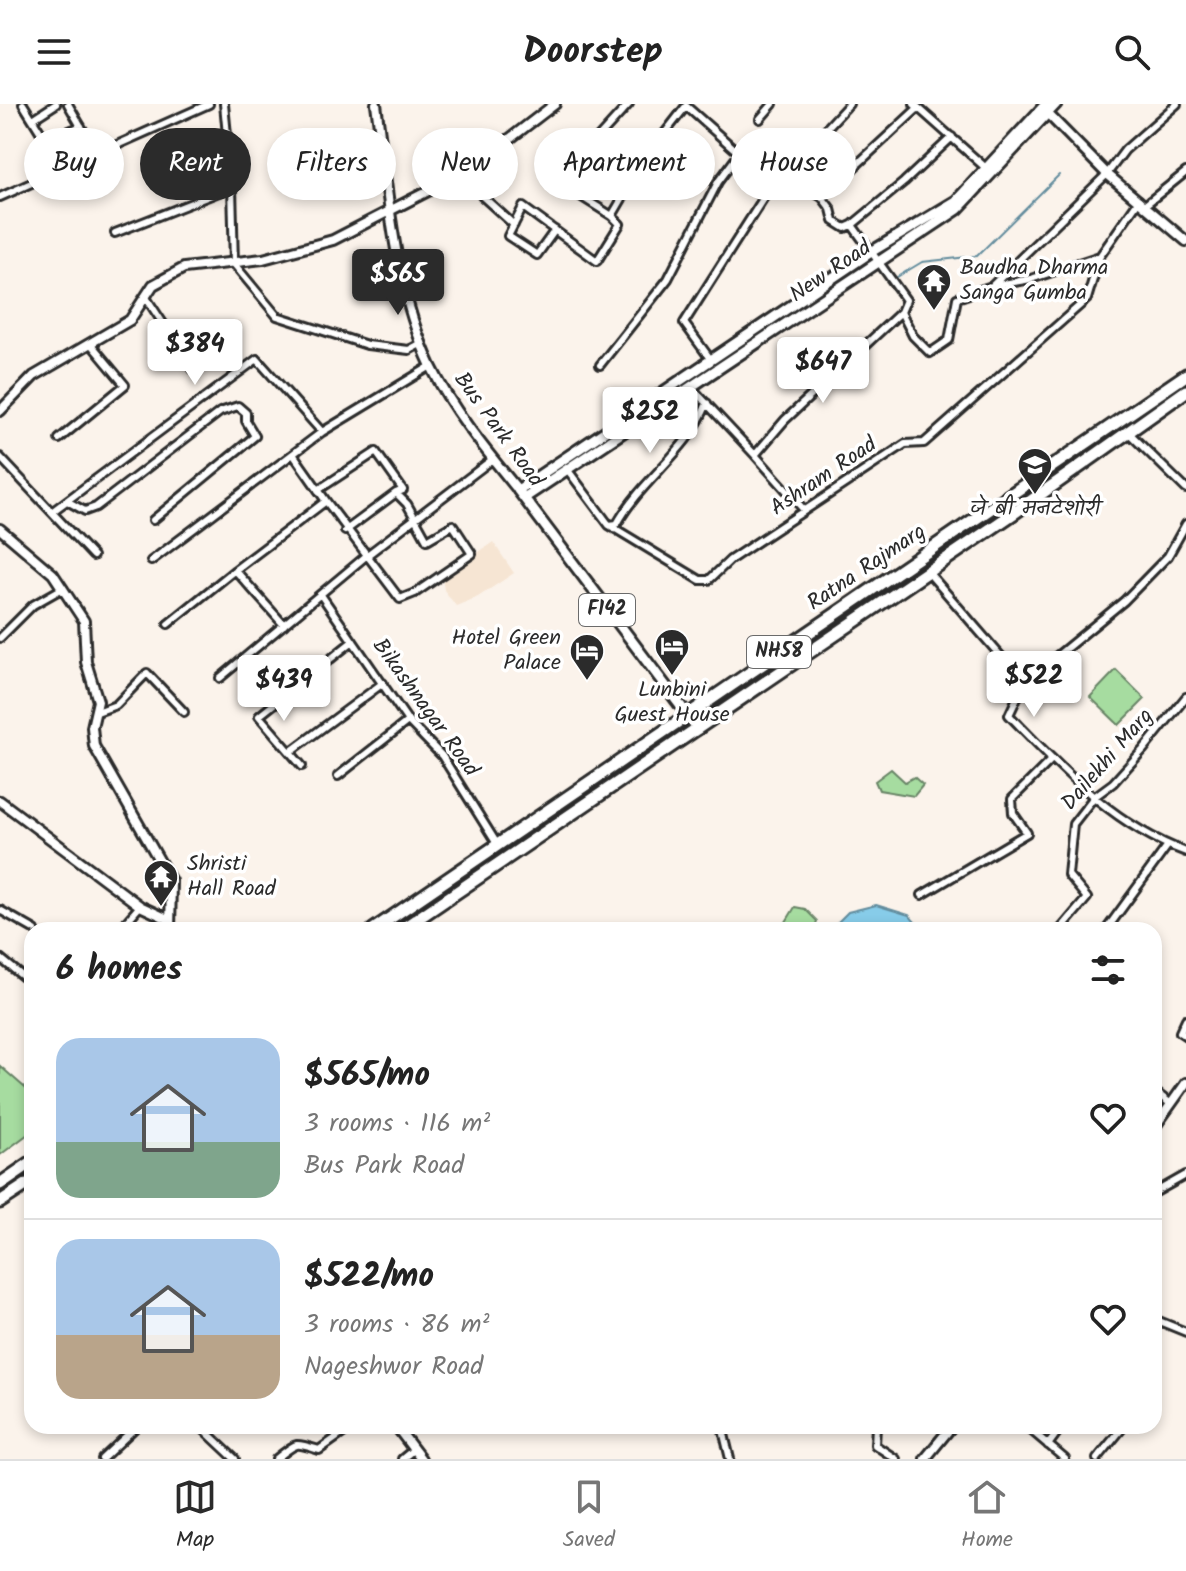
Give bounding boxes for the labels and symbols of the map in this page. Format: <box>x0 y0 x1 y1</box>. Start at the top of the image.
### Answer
street label: New Road <box>783 231 880 312</box>
pin: $565 <box>351 249 445 317</box>
place label: Baudha Dharma Sanga Gumba <box>960 251 1108 311</box>
temple icon: Baudha Dharma Sanga Gumba <box>915 262 953 312</box>
pin: $384 <box>148 319 242 387</box>
pin: $647 <box>776 337 870 405</box>
street label: Bus Park Road <box>444 365 553 496</box>
pin: $252 <box>603 387 697 455</box>
street label: Ashram Road <box>763 428 885 526</box>
school or university icon: जे बी मनटेशोरी <box>1016 446 1054 496</box>
place label: जे बी मनटेशोरी <box>970 492 1104 527</box>
street label: Ratna Rajmarg <box>800 515 934 621</box>
road number: F142 <box>579 594 635 626</box>
place label: Hotel Green Palace <box>451 621 561 681</box>
hotel icon: Lunbini Guest House <box>653 627 691 677</box>
street label: Bikashnagar Road <box>363 631 488 785</box>
hotel icon: Hotel Green Palace <box>568 632 606 682</box>
road number: NH58 <box>747 636 811 668</box>
pin: $522 <box>987 651 1081 719</box>
pin: $439 <box>237 655 331 723</box>
place label: Lunbini Guest House <box>614 673 730 733</box>
street label: Dailekhi Marg <box>1053 701 1163 819</box>
place label: Shristi Hall Road <box>187 847 277 907</box>
temple icon: Shristi Hall Road <box>142 858 180 908</box>

